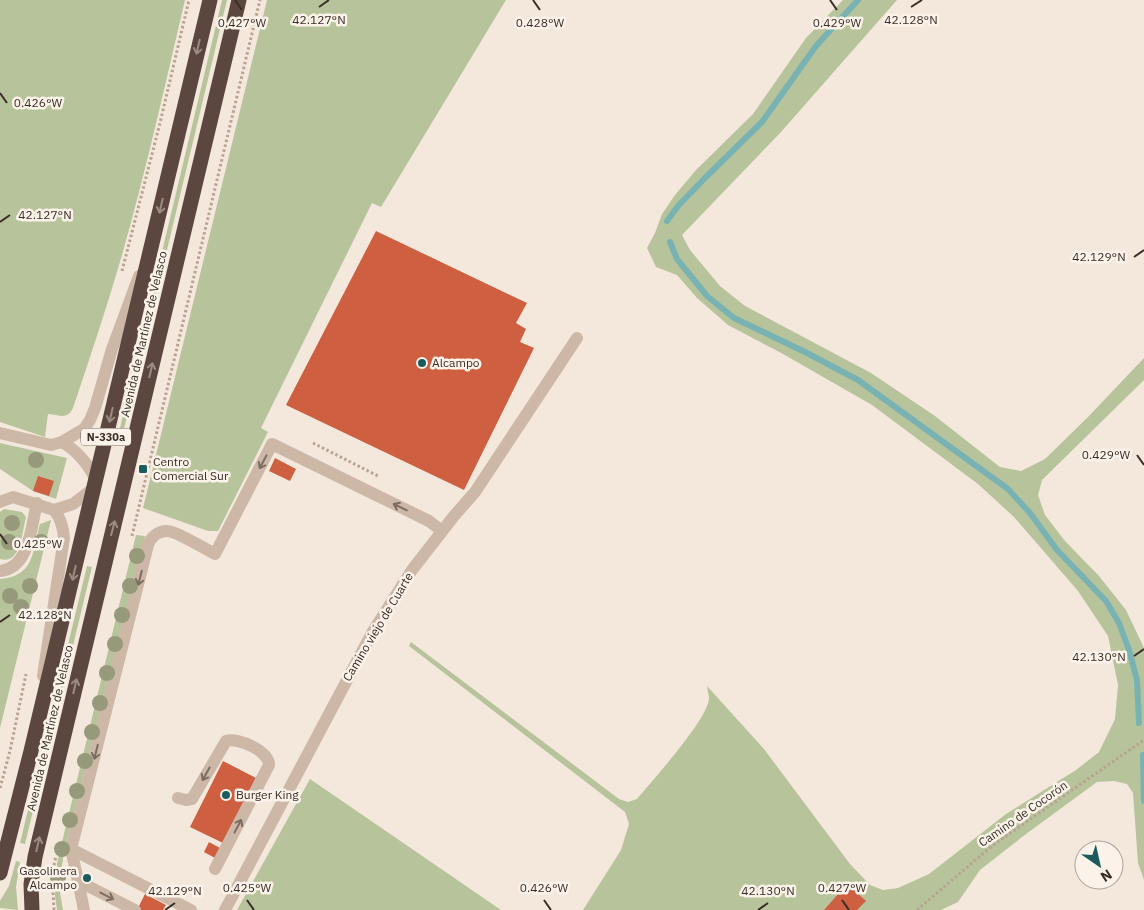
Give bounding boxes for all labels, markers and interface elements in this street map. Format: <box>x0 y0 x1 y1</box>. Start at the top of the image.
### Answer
text: 42.127°N <box>292 12 346 27</box>
text: 42.128°N <box>884 12 938 27</box>
text: 0.427°W <box>218 15 266 30</box>
text: 0.428°W <box>516 15 564 30</box>
text: 0.429°W <box>813 15 861 30</box>
one-way arrow <box>193 39 203 55</box>
text: 0.426°W <box>14 95 62 110</box>
one-way arrow <box>156 197 165 213</box>
text: 42.127°N <box>18 207 72 222</box>
street label: Avenida de Martínez de Velasco <box>117 249 170 418</box>
text: 42.129°N <box>1072 249 1126 264</box>
place label: Alcampo <box>432 355 480 370</box>
marker: Alcampo <box>416 357 428 369</box>
one-way arrow <box>147 363 156 379</box>
one-way arrow <box>106 406 115 422</box>
road number: N-330a <box>81 428 131 446</box>
text: 0.429°W <box>1082 447 1130 462</box>
place label: Centro Comercial Sur <box>153 454 229 483</box>
one-way arrow <box>258 455 268 470</box>
marker: Centro Comercial Sur <box>137 463 149 475</box>
one-way arrow <box>393 501 408 511</box>
one-way arrow <box>108 521 118 537</box>
text: 0.425°W <box>14 536 62 551</box>
one-way arrow <box>69 564 78 580</box>
one-way arrow <box>135 569 144 585</box>
street label: Camino viejo de Cuarte <box>339 569 416 684</box>
text: 42.128°N <box>18 607 72 622</box>
street label: Avenida de Martínez de Velasco <box>23 643 76 812</box>
text: 42.130°N <box>1072 649 1126 664</box>
one-way arrow <box>71 679 80 695</box>
one-way arrow <box>90 744 100 760</box>
one-way arrow <box>201 766 211 781</box>
street label: Camino de Cocorón <box>975 777 1070 850</box>
place label: Burger King <box>236 787 299 802</box>
marker: Burger King <box>220 789 232 801</box>
one-way arrow <box>233 819 243 834</box>
one-way arrow <box>34 837 43 853</box>
north arrow <box>1074 840 1124 890</box>
place label: Gasolinera Alcampo <box>19 863 78 892</box>
text: N <box>1097 865 1116 886</box>
marker: Gasolinera Alcampo <box>81 872 93 884</box>
text: 0.425°W <box>223 880 271 895</box>
text: 0.426°W <box>520 880 568 895</box>
text: 0.427°W <box>818 880 866 895</box>
text: 42.129°N <box>148 883 202 898</box>
text: 42.130°N <box>741 883 795 898</box>
one-way arrow <box>99 892 114 901</box>

